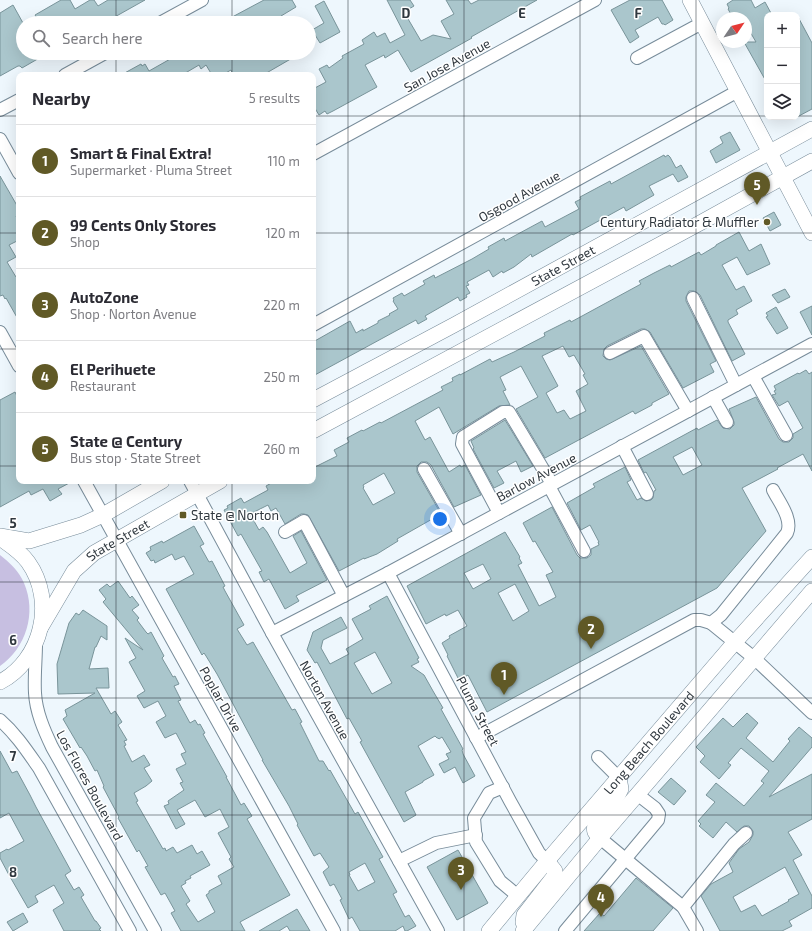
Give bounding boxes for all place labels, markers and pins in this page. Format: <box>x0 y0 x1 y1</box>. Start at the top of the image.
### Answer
pin: 5 <box>744 172 770 205</box>
place label: Century Radiator & Muffler <box>600 214 759 230</box>
marker: Century Radiator & Muffler <box>762 217 772 227</box>
place label: State @ Norton <box>191 507 279 523</box>
marker: State @ Norton <box>178 510 188 520</box>
pin: 2 <box>578 616 604 649</box>
pin: 1 <box>491 662 517 695</box>
pin: 3 <box>448 857 474 890</box>
pin: 4 <box>588 884 614 917</box>

